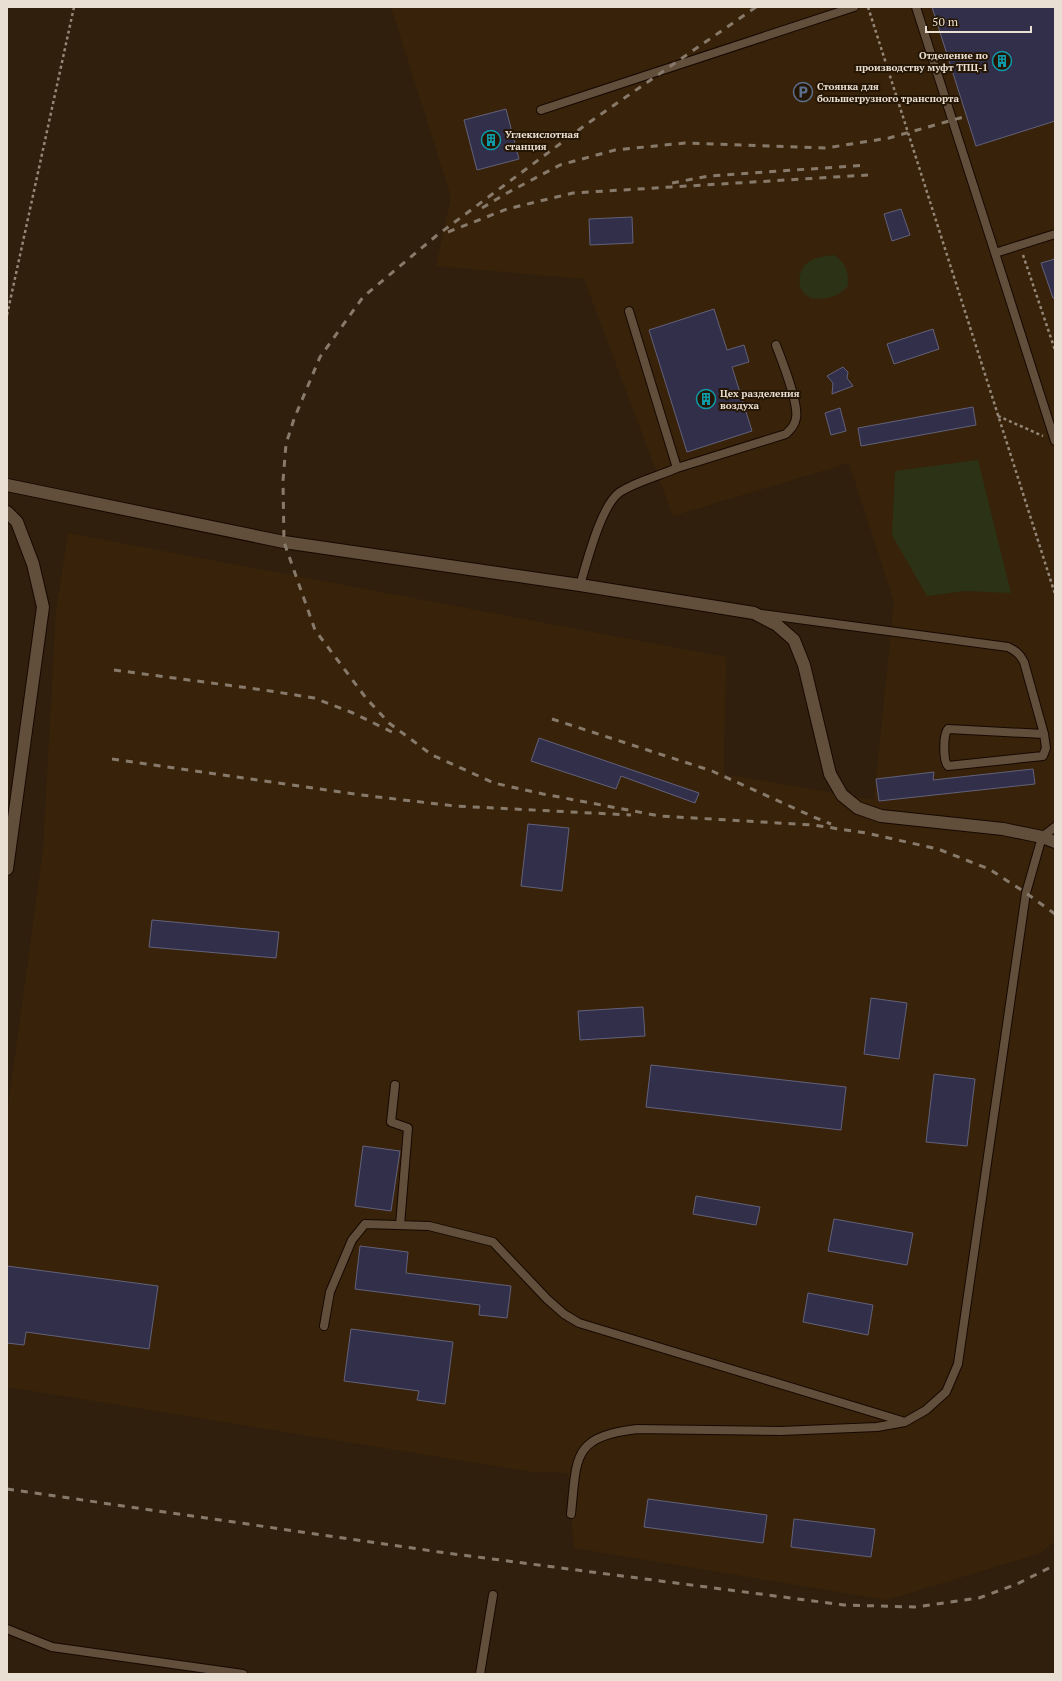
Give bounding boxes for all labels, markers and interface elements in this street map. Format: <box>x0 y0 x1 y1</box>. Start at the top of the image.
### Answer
scale bar <box>926 8 1031 34</box>
text: 50 m <box>932 14 959 29</box>
place label: Отделение по производству муфт ТПЦ-1 <box>855 49 988 74</box>
building icon: Отделение по производству муфт ТПЦ-1 <box>991 50 1013 72</box>
place label: Стоянка для большегрузного транспорта <box>817 80 959 105</box>
parking icon: Стоянка для большегрузного транспорта <box>792 81 814 103</box>
place label: Углекислотная станция <box>505 128 579 153</box>
building icon: Углекислотная станция <box>480 129 502 151</box>
place label: Цех разделения воздуха <box>720 387 800 412</box>
building icon: Цех разделения воздуха <box>695 388 717 410</box>

